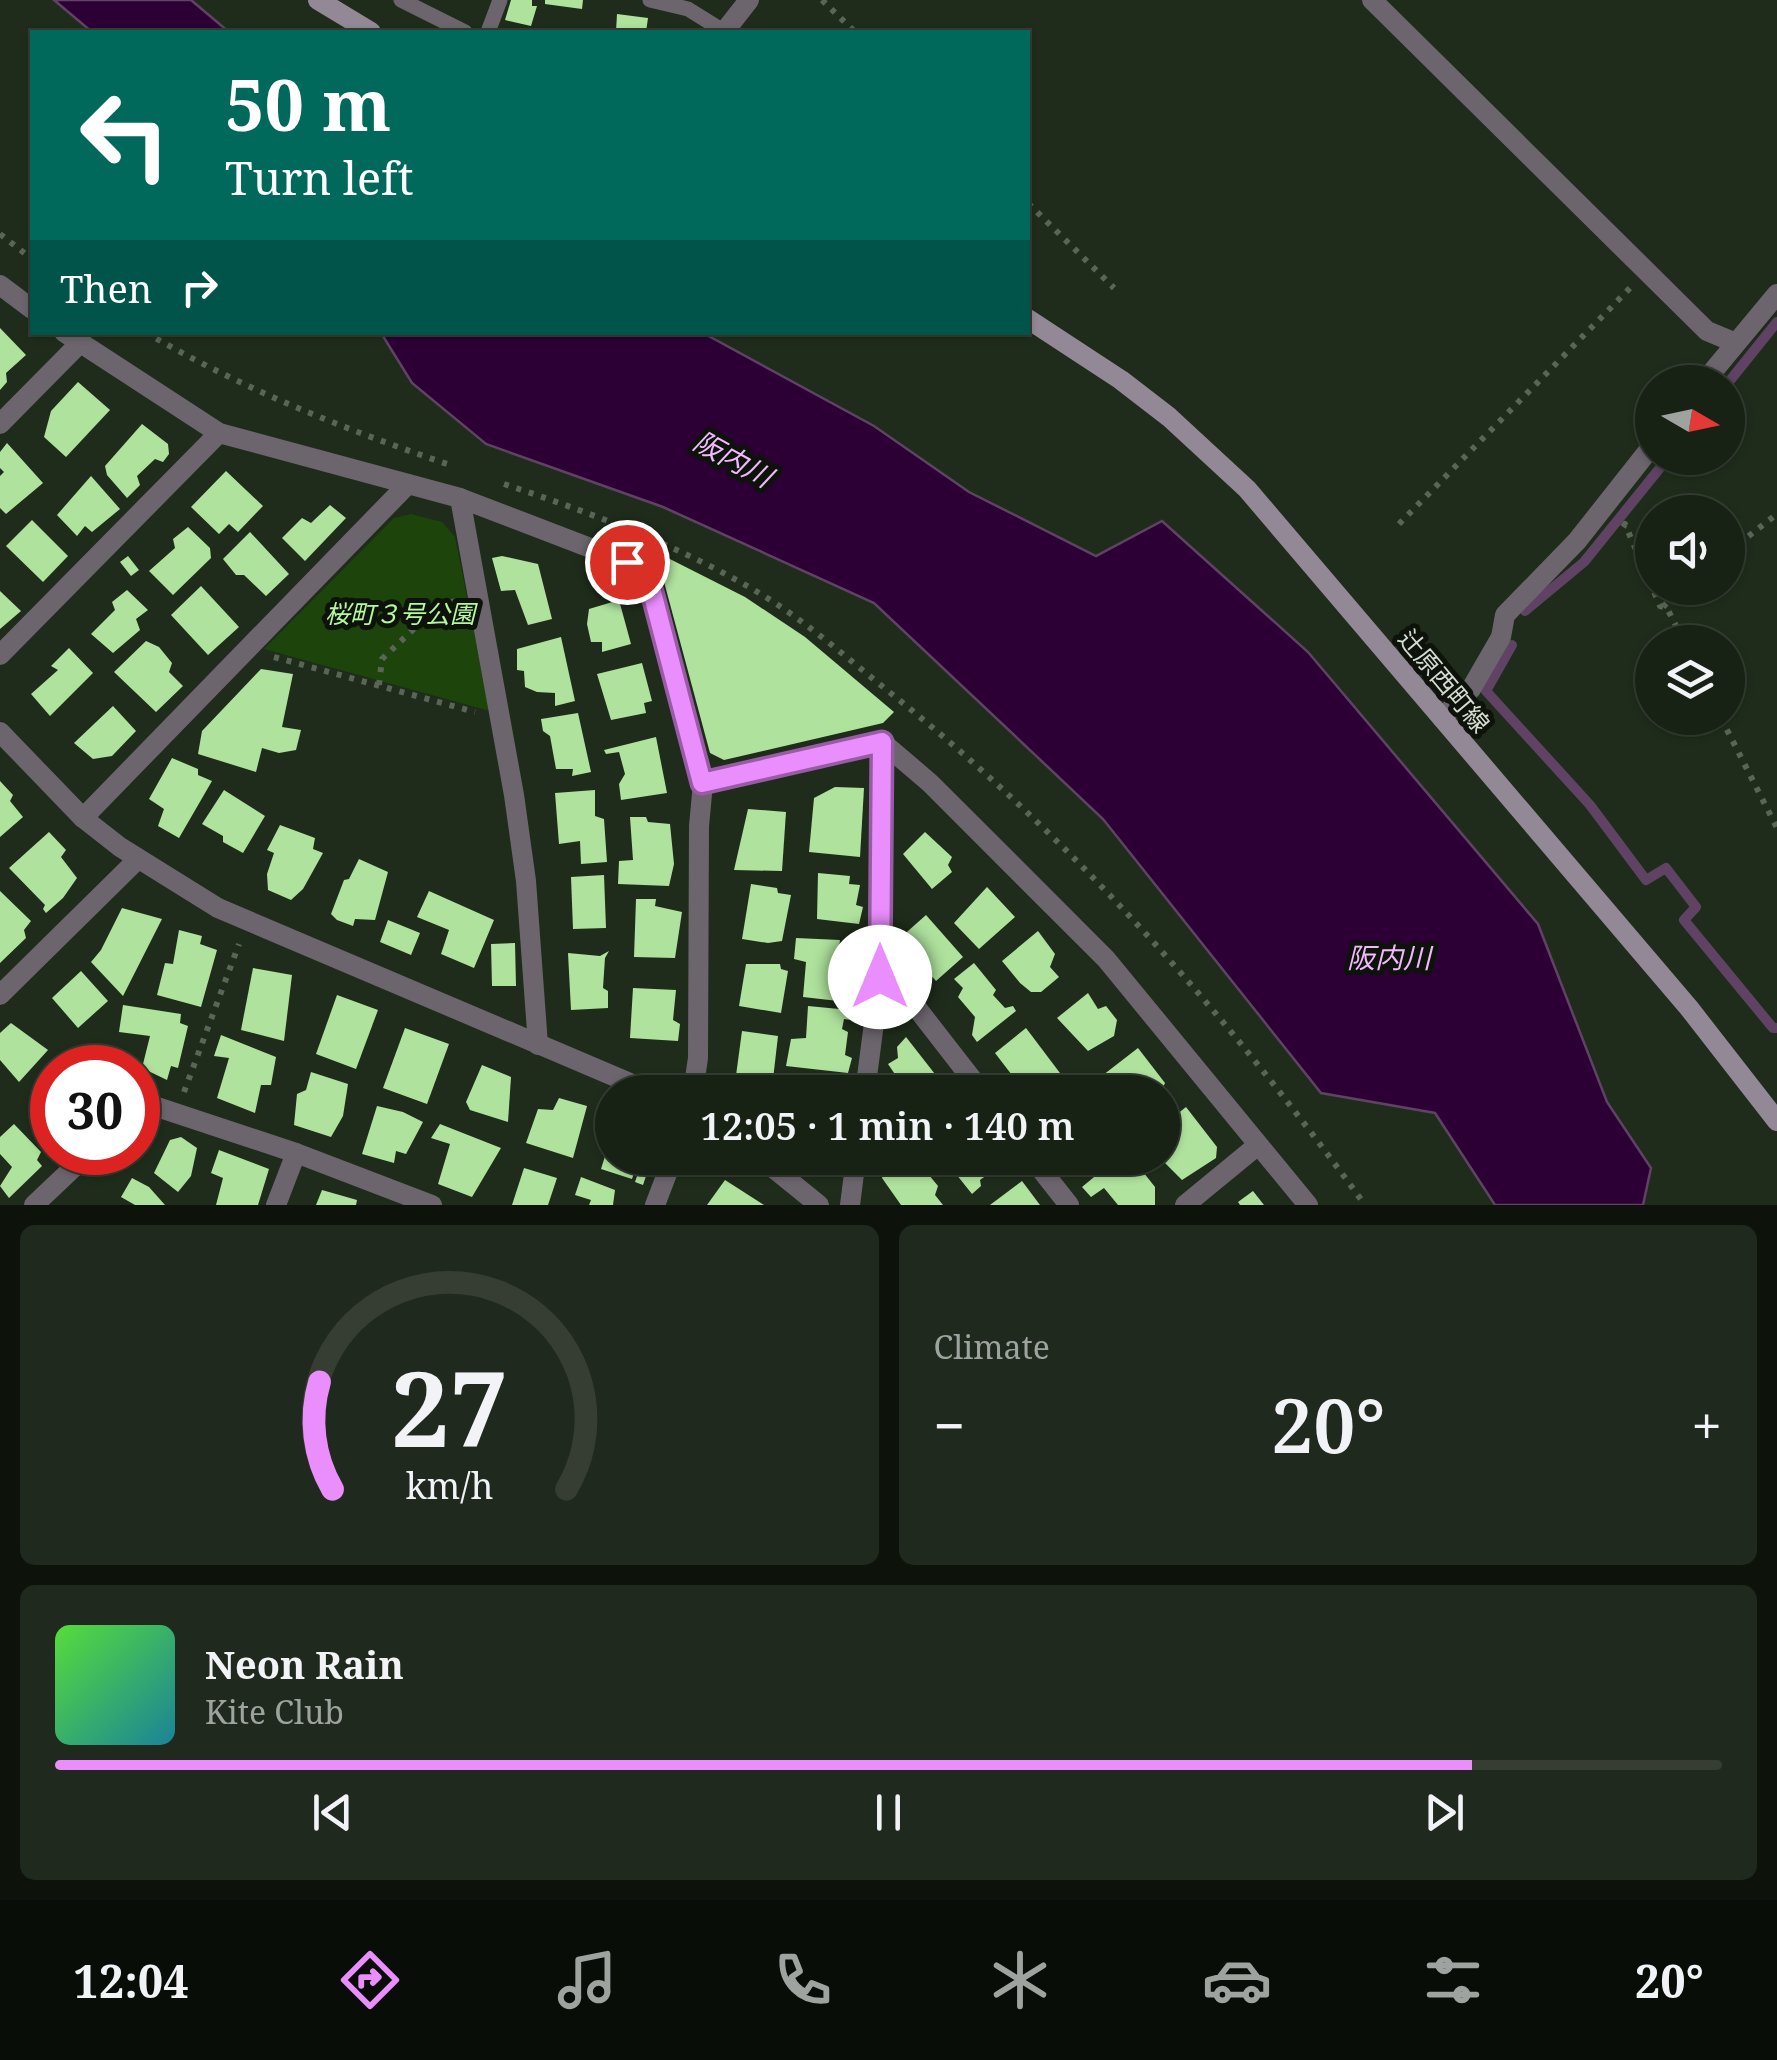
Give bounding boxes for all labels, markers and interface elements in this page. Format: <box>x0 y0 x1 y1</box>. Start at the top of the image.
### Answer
text: 50 m <box>225 56 391 152</box>
icon: left <box>60 70 190 200</box>
text: Turn left <box>225 147 414 208</box>
icon: right <box>172 260 227 315</box>
text: Then <box>60 262 152 314</box>
north arrow <box>1635 365 1745 475</box>
map controls <box>1635 365 1745 735</box>
water label: 阪内川 <box>688 421 782 497</box>
button: sound <box>1635 495 1745 605</box>
pin <box>585 520 670 605</box>
icon: arrive <box>600 535 655 590</box>
park label: 桜町３号公園 <box>325 596 478 630</box>
street label: 辻原西町線 <box>1392 622 1498 739</box>
button: layers <box>1635 625 1745 735</box>
position arrow <box>828 925 932 1029</box>
water label: 阪内川 <box>1347 938 1434 976</box>
speed limit sign: 30 <box>30 1045 160 1175</box>
text: 12:05 · 1 min · 140 m <box>700 1099 1075 1151</box>
text: Climate <box>934 1325 1050 1368</box>
text: 27 <box>390 1336 508 1477</box>
text: 20° <box>1271 1373 1386 1475</box>
text: − <box>934 1387 965 1462</box>
text: + <box>1691 1387 1722 1462</box>
text: km/h <box>405 1461 493 1509</box>
text: Neon Rain <box>205 1638 404 1690</box>
text: Kite Club <box>205 1690 344 1733</box>
icon: previous <box>305 1785 360 1840</box>
icon: pause <box>861 1785 916 1840</box>
icon: next <box>1417 1785 1472 1840</box>
icon: directions <box>335 1945 405 2015</box>
icon: music <box>552 1945 622 2015</box>
icon: phone <box>768 1945 838 2015</box>
icon: climate <box>985 1945 1055 2015</box>
icon: car <box>1202 1945 1272 2015</box>
icon: filters <box>1418 1945 1488 2015</box>
text: 12:04 <box>73 1950 189 2011</box>
text: 20° <box>1635 1950 1704 2011</box>

